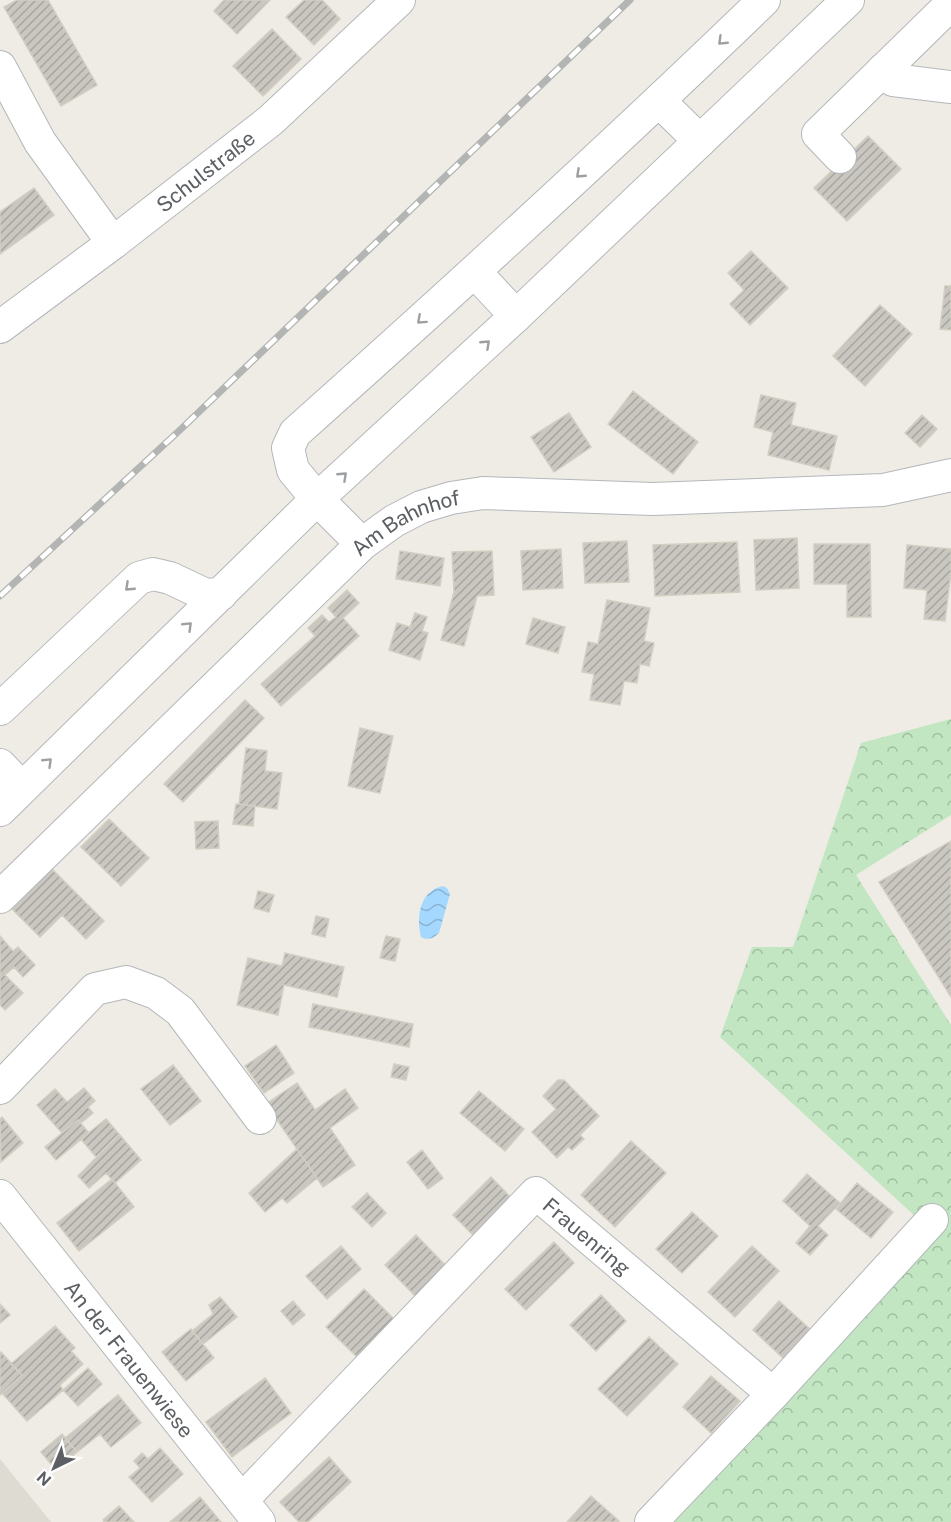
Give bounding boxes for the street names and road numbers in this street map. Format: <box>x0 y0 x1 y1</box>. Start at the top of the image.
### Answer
street label: Schulstraße <box>151 125 260 217</box>
street label: Am Bahnhof <box>346 484 461 560</box>
street label: Frauenring <box>538 1192 636 1280</box>
street label: An der Frauenwiese <box>59 1275 199 1442</box>

